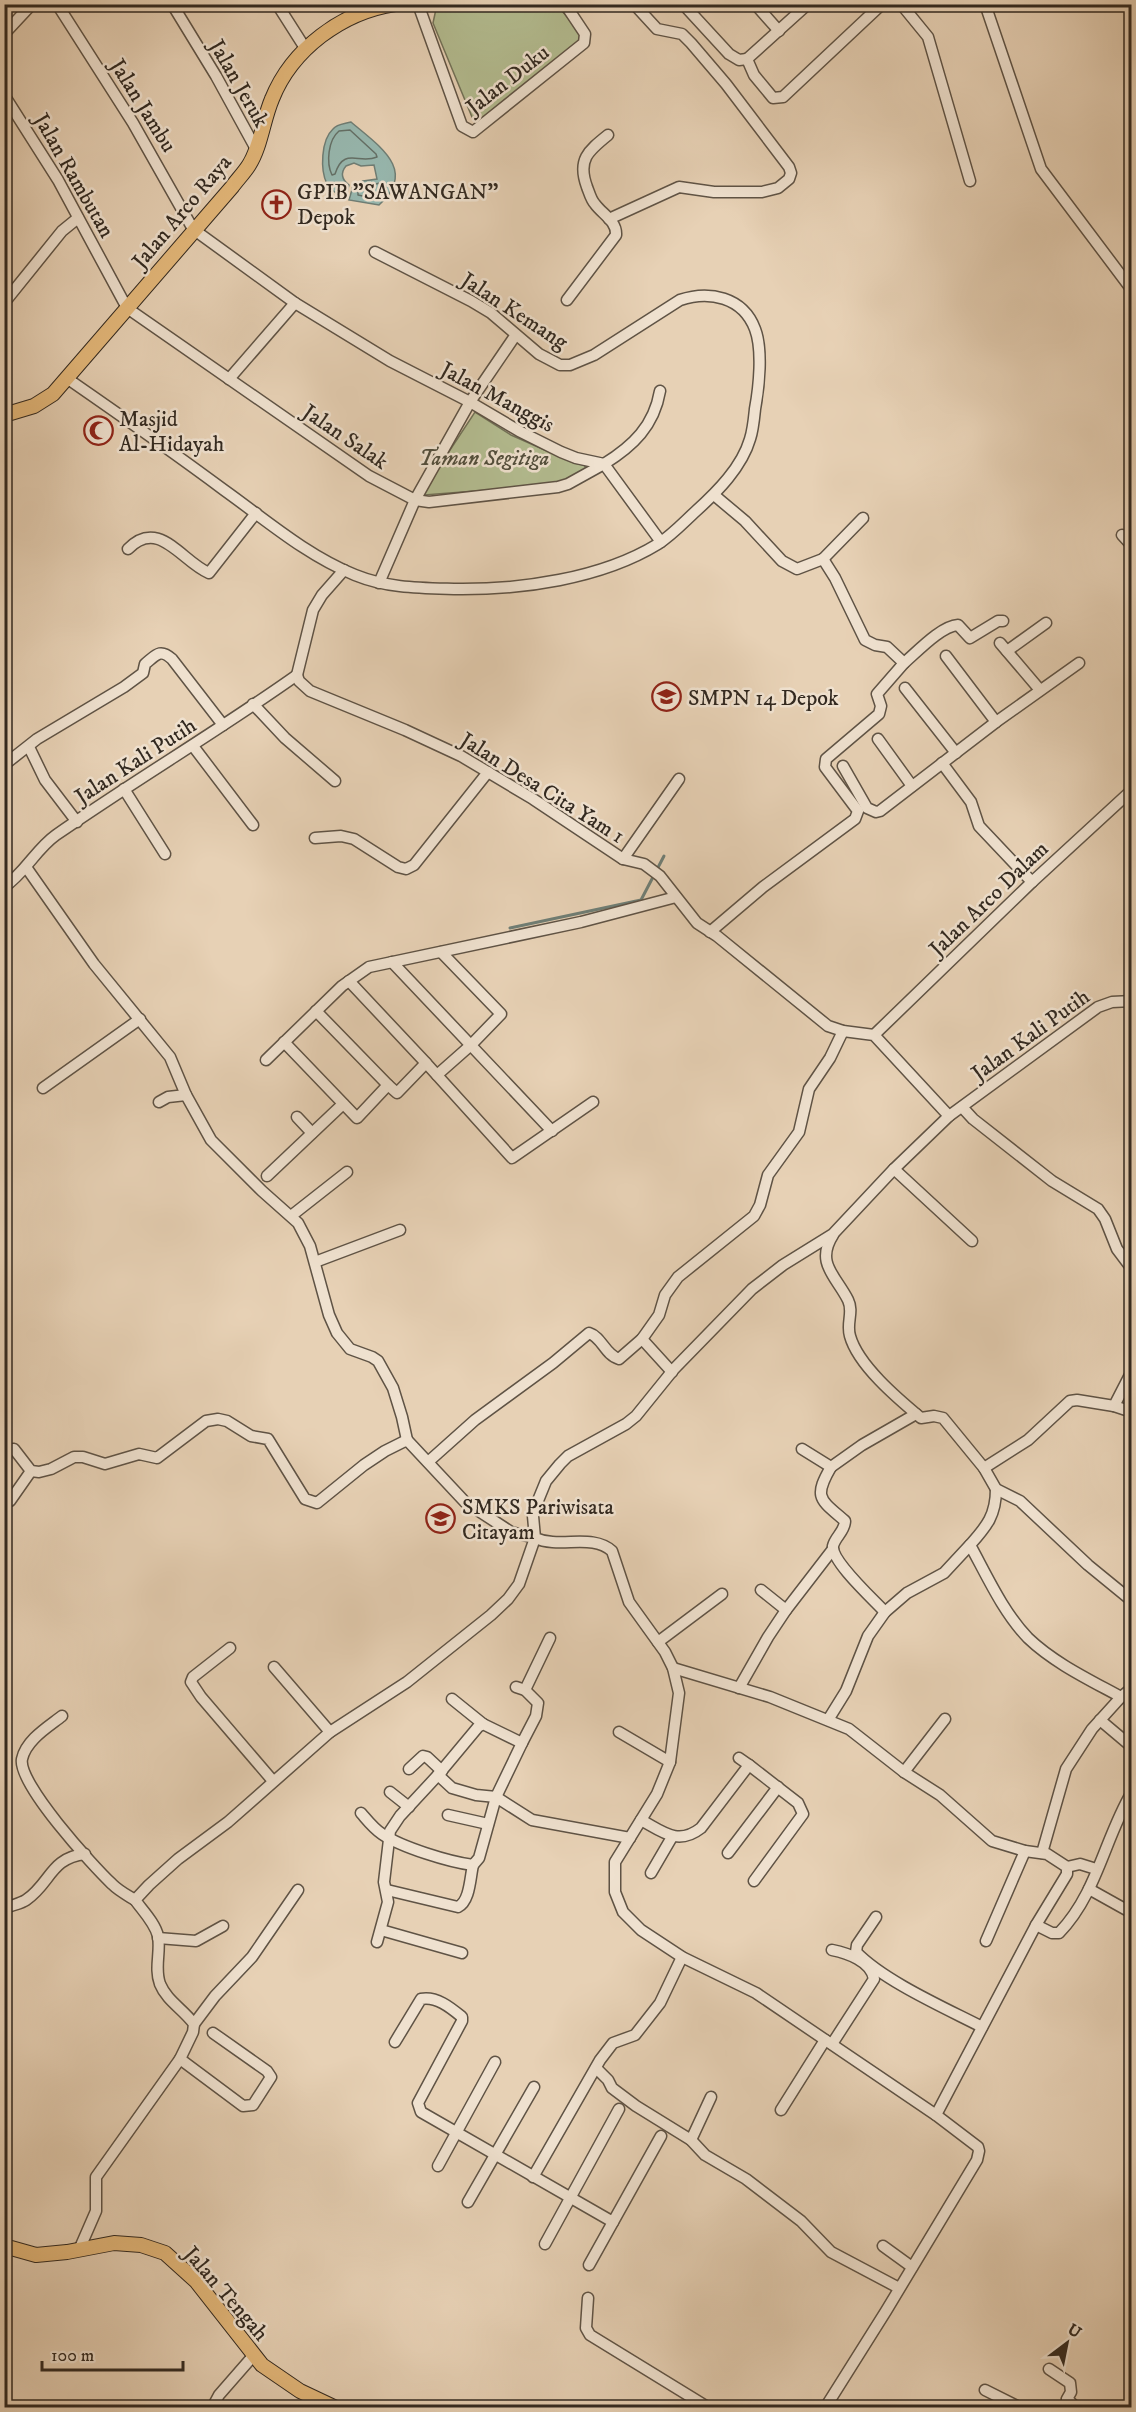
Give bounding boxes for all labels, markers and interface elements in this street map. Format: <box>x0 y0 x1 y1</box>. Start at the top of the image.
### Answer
street label: Jalan Jeruk <box>202 33 275 133</box>
street label: Jalan Duku <box>459 39 555 122</box>
street label: Jalan Jambu <box>102 52 182 157</box>
street label: Jalan Rambutan <box>26 107 120 243</box>
street label: Jalan Arco Raya <box>125 149 238 276</box>
place label: GPIB "SAWANGAN" Depok <box>297 179 498 231</box>
church icon: GPIB "SAWANGAN" Depok <box>260 188 292 220</box>
street label: Jalan Kemang <box>454 266 573 356</box>
street label: Jalan Manggis <box>434 355 559 439</box>
street label: Jalan Salak <box>296 398 393 476</box>
place label: Masjid Al-Hidayah <box>119 406 225 458</box>
mosque icon: Masjid Al-Hidayah <box>82 415 114 447</box>
park label: Taman Segitiga <box>419 445 549 472</box>
school or university icon: SMPN 14 Depok <box>651 681 683 713</box>
place label: SMPN 14 Depok <box>688 685 839 712</box>
street label: Jalan Kali Putih <box>68 712 202 812</box>
street label: Jalan Desa Cita Yam 1 <box>453 726 630 850</box>
street label: Jalan Arco Dalam <box>922 836 1054 964</box>
street label: Jalan Kali Putih <box>965 983 1096 1088</box>
place label: SMKS Pariwisata Citayam <box>462 1494 615 1546</box>
school or university icon: SMKS Pariwisata Citayam <box>425 1503 457 1535</box>
street label: Jalan Tengah <box>176 2240 275 2347</box>
north arrow <box>1037 2313 1097 2373</box>
text: U <box>1064 2319 1085 2343</box>
scale bar <box>42 2334 183 2372</box>
text: 100 m <box>51 2345 94 2367</box>

